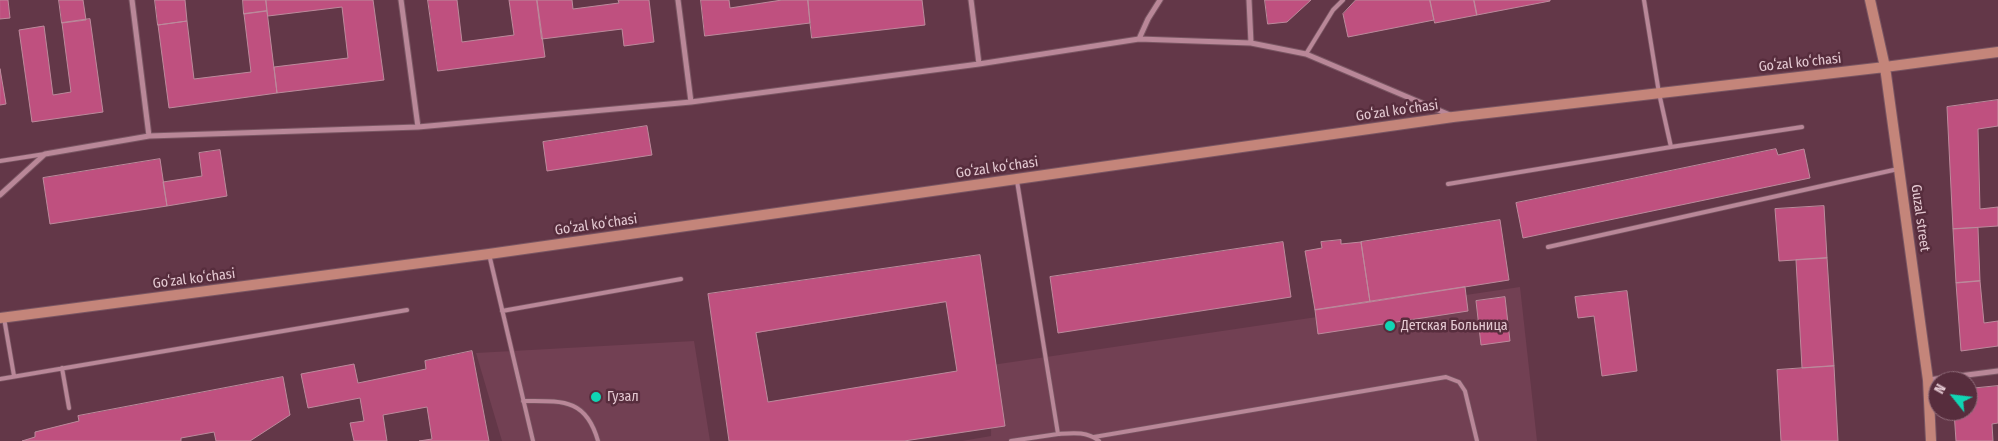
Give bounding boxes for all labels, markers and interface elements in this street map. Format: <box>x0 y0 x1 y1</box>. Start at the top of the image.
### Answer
street label: Goʻzal koʻchasi <box>1758 50 1842 76</box>
street label: Goʻzal koʻchasi <box>1355 97 1439 125</box>
street label: Goʻzal koʻchasi <box>955 154 1039 182</box>
street label: Guzal street <box>1907 183 1933 253</box>
street label: Goʻzal koʻchasi <box>554 211 638 239</box>
street label: Goʻzal koʻchasi <box>152 266 236 292</box>
place label: Детская Больница <box>1401 318 1508 334</box>
marker: Детская Больница <box>1383 319 1397 333</box>
north arrow <box>1928 371 1978 421</box>
text: N <box>1931 381 1950 397</box>
place label: Гузал <box>607 389 639 405</box>
marker: Гузал <box>589 390 603 404</box>

